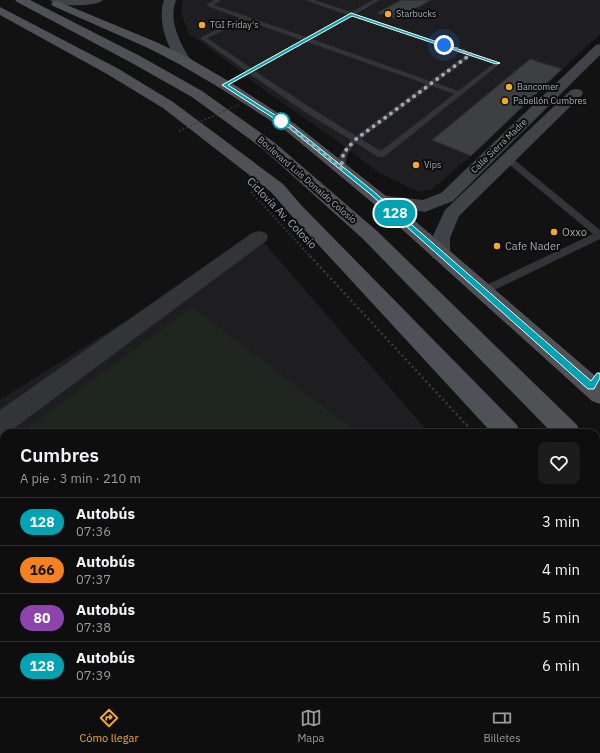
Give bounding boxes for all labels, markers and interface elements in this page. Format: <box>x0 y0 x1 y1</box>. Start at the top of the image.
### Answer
place label: Starbucks <box>396 8 436 19</box>
marker: Starbucks <box>383 9 393 19</box>
place label: TGI Friday's <box>210 19 259 30</box>
marker: TGI Friday's <box>197 20 207 30</box>
your location <box>434 35 454 55</box>
place label: Bancomer <box>517 81 559 92</box>
marker: Bancomer <box>504 82 514 92</box>
place label: Pabellón Cumbres <box>513 95 587 106</box>
marker: Pabellón Cumbres <box>500 96 510 106</box>
unlabelled marker <box>272 112 290 130</box>
street label: Calle Sierra Madre <box>468 116 529 175</box>
street label: Boulevard Luis Donaldo Colosio <box>256 134 359 225</box>
place label: Vips <box>424 159 441 170</box>
marker: Vips <box>411 160 421 170</box>
street label: Ciclovía Av. Colosio <box>244 174 320 252</box>
line badge: 128 <box>372 200 418 226</box>
text: 128 <box>382 204 408 222</box>
place label: Oxxo <box>562 225 587 239</box>
marker: Oxxo <box>549 227 559 237</box>
place label: Cafe Nader <box>505 239 560 253</box>
marker: Cafe Nader <box>492 241 502 251</box>
button: heart <box>538 442 580 484</box>
text: Cumbres <box>20 443 99 467</box>
text: A pie · 3 min · 210 m <box>20 470 141 487</box>
text: Autobús <box>76 504 135 523</box>
text: 3 min <box>542 512 580 531</box>
text: 128 <box>29 513 55 531</box>
text: 07:36 <box>76 523 111 540</box>
text: Autobús <box>76 552 135 571</box>
text: 4 min <box>542 560 580 579</box>
text: 166 <box>29 561 55 579</box>
text: 07:37 <box>76 571 111 588</box>
text: Autobús <box>76 600 135 619</box>
text: 5 min <box>542 608 580 627</box>
text: 80 <box>34 609 50 627</box>
text: 07:38 <box>76 619 111 636</box>
text: Autobús <box>76 648 135 667</box>
text: 6 min <box>542 656 580 675</box>
text: 128 <box>29 657 55 675</box>
text: 07:39 <box>76 667 111 684</box>
tab: Cómo llegar <box>79 707 138 745</box>
tab: Mapa <box>297 707 324 745</box>
tab: Billetes <box>483 707 521 745</box>

